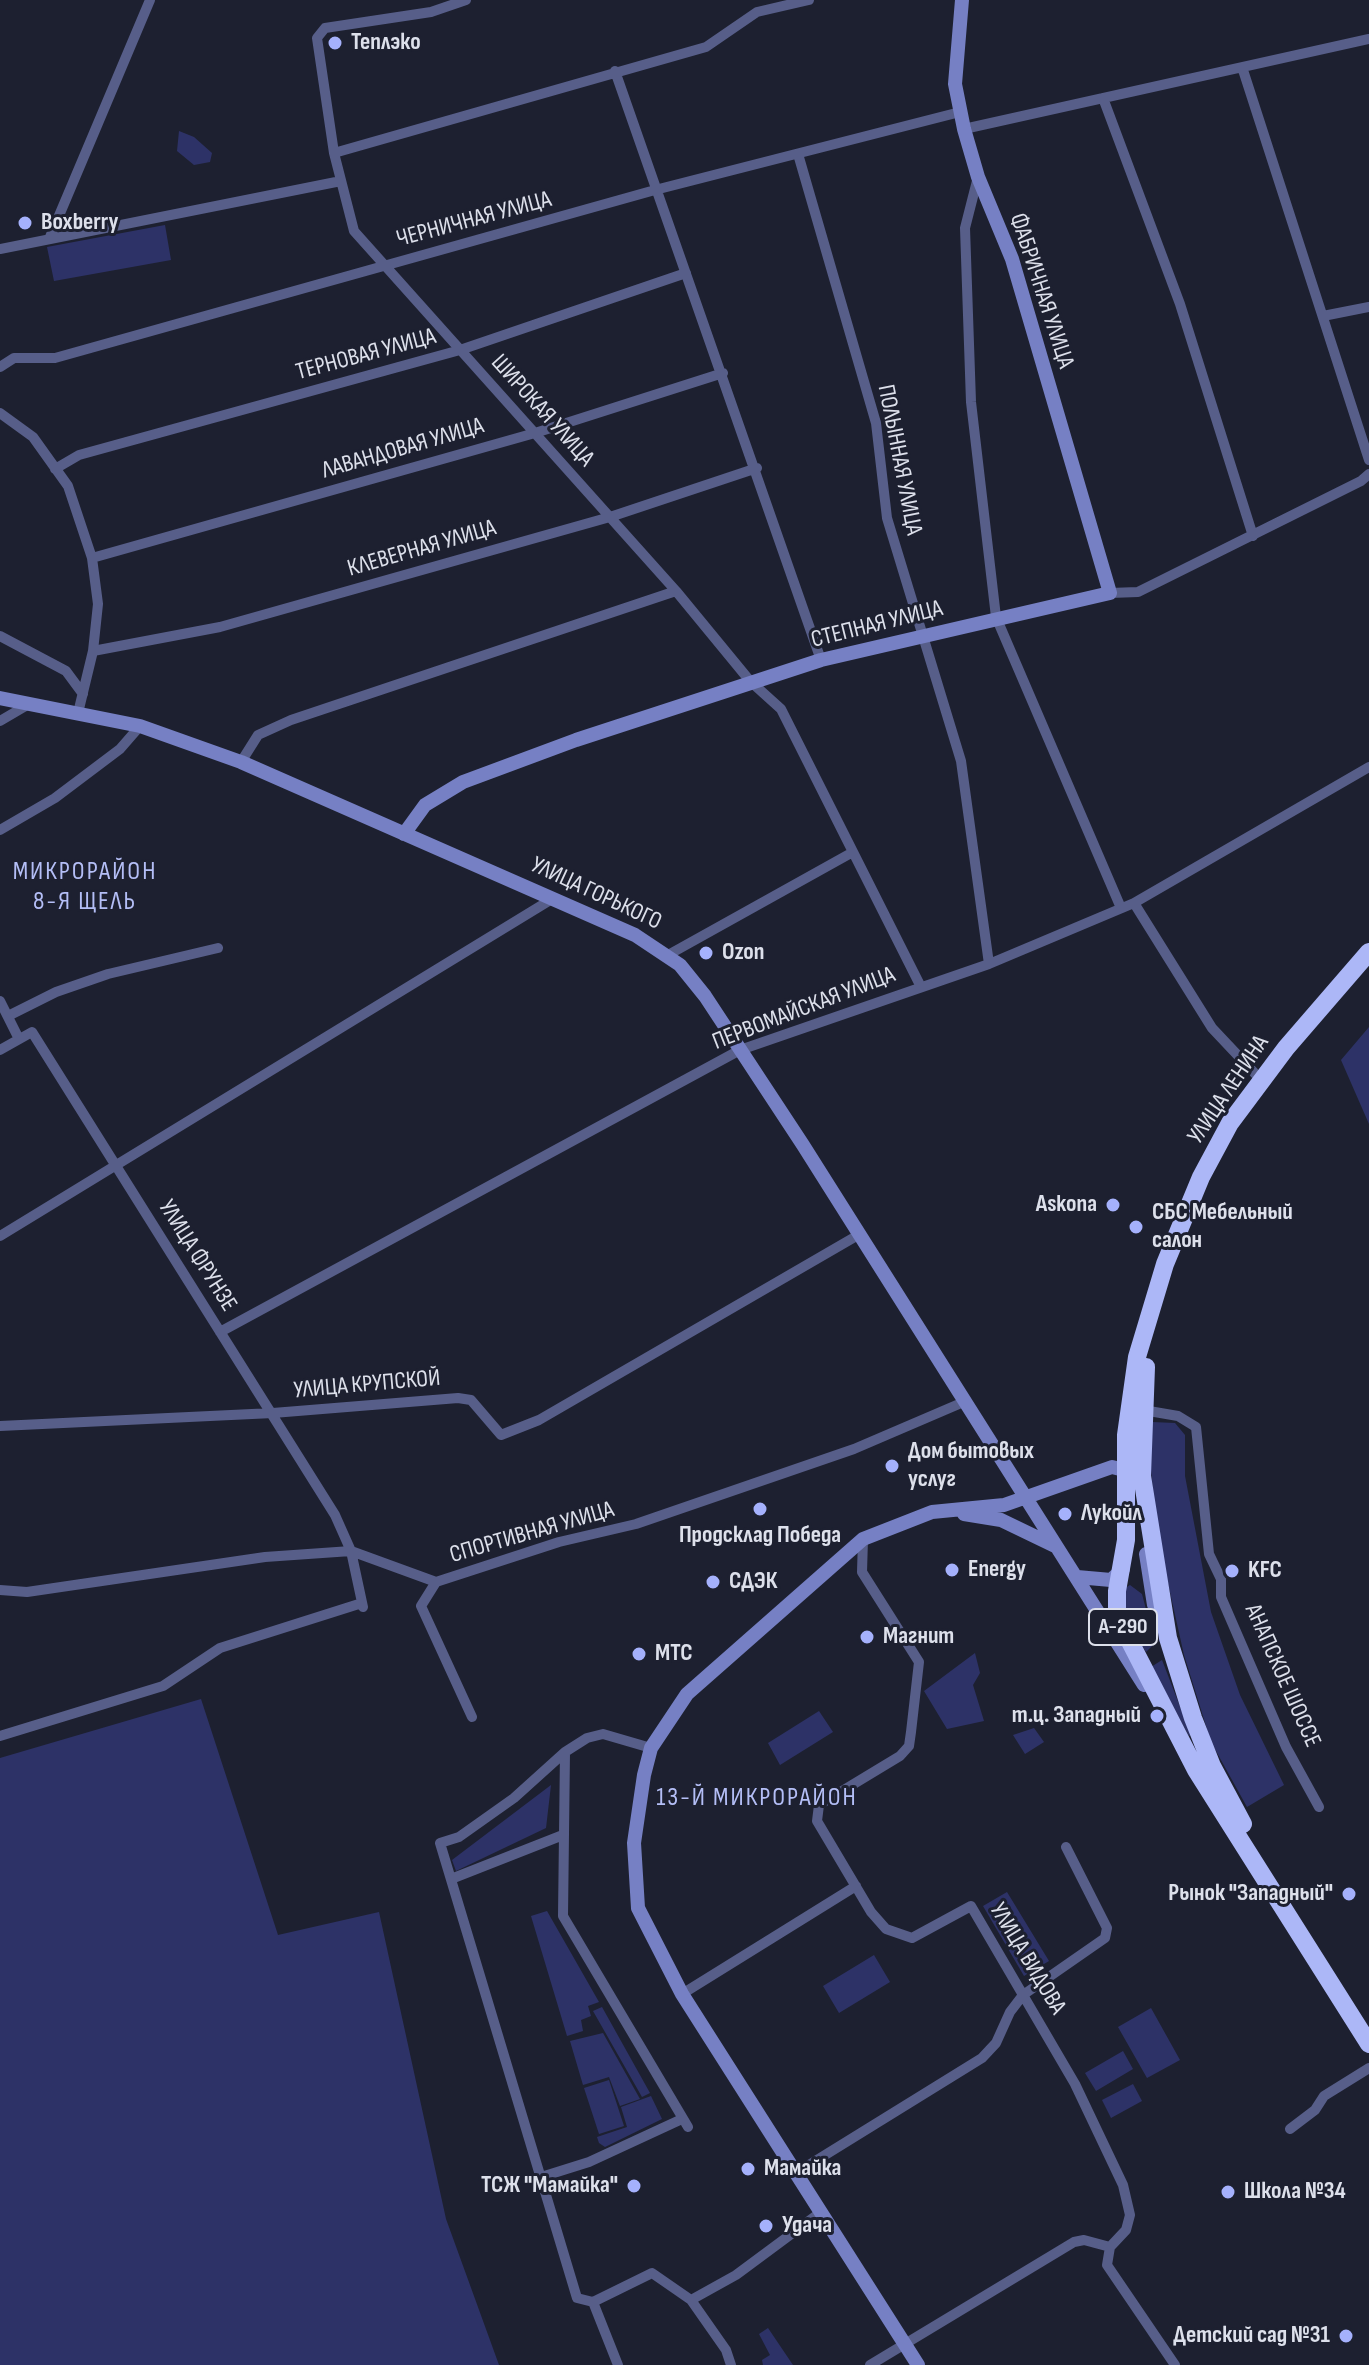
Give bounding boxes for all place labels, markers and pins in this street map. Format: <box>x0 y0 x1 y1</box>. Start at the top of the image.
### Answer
place label: Теплэко <box>351 29 421 57</box>
marker: Теплэко <box>326 34 344 52</box>
place label: Boxberry <box>41 209 118 237</box>
marker: Boxberry <box>16 214 34 232</box>
place label: Ozon <box>722 939 764 967</box>
marker: Ozon <box>697 944 715 962</box>
place label: Askona <box>1036 1191 1097 1219</box>
marker: Askona <box>1104 1196 1122 1214</box>
place label: СБС Мебельный салон <box>1152 1199 1293 1255</box>
marker: СБС Мебельный салон <box>1127 1218 1145 1236</box>
place label: Дом бытовых услуг <box>908 1438 1034 1494</box>
marker: Дом бытовых услуг <box>883 1457 901 1475</box>
marker: Продсклад Победа <box>751 1500 769 1518</box>
place label: Лукойл <box>1081 1500 1142 1528</box>
marker: Лукойл <box>1056 1505 1074 1523</box>
place label: Продсклад Победа <box>679 1522 841 1550</box>
place label: Energy <box>968 1556 1026 1584</box>
place label: KFC <box>1248 1557 1282 1585</box>
marker: Energy <box>943 1561 961 1579</box>
marker: KFC <box>1223 1562 1241 1580</box>
place label: СДЭК <box>729 1568 777 1596</box>
marker: СДЭК <box>704 1573 722 1591</box>
place label: Магнит <box>883 1623 954 1651</box>
marker: Магнит <box>858 1628 876 1646</box>
place label: МТС <box>655 1640 693 1668</box>
marker: МТС <box>630 1645 648 1663</box>
place label: т.ц. Западный <box>1012 1702 1141 1730</box>
marker: т.ц. Западный <box>1148 1707 1166 1725</box>
place label: Рынок "Западный" <box>1168 1880 1333 1908</box>
marker: Рынок "Западный" <box>1340 1885 1358 1903</box>
place label: Мамайка <box>764 2155 841 2183</box>
marker: Мамайка <box>739 2160 757 2178</box>
place label: ТСЖ "Мамайка" <box>481 2172 618 2200</box>
marker: ТСЖ "Мамайка" <box>625 2177 643 2195</box>
place label: Школа №34 <box>1244 2178 1346 2206</box>
marker: Школа №34 <box>1219 2183 1237 2201</box>
place label: Удача <box>782 2212 832 2240</box>
marker: Удача <box>757 2217 775 2235</box>
place label: Детский сад №31 <box>1173 2322 1330 2350</box>
marker: Детский сад №31 <box>1337 2327 1355 2345</box>

